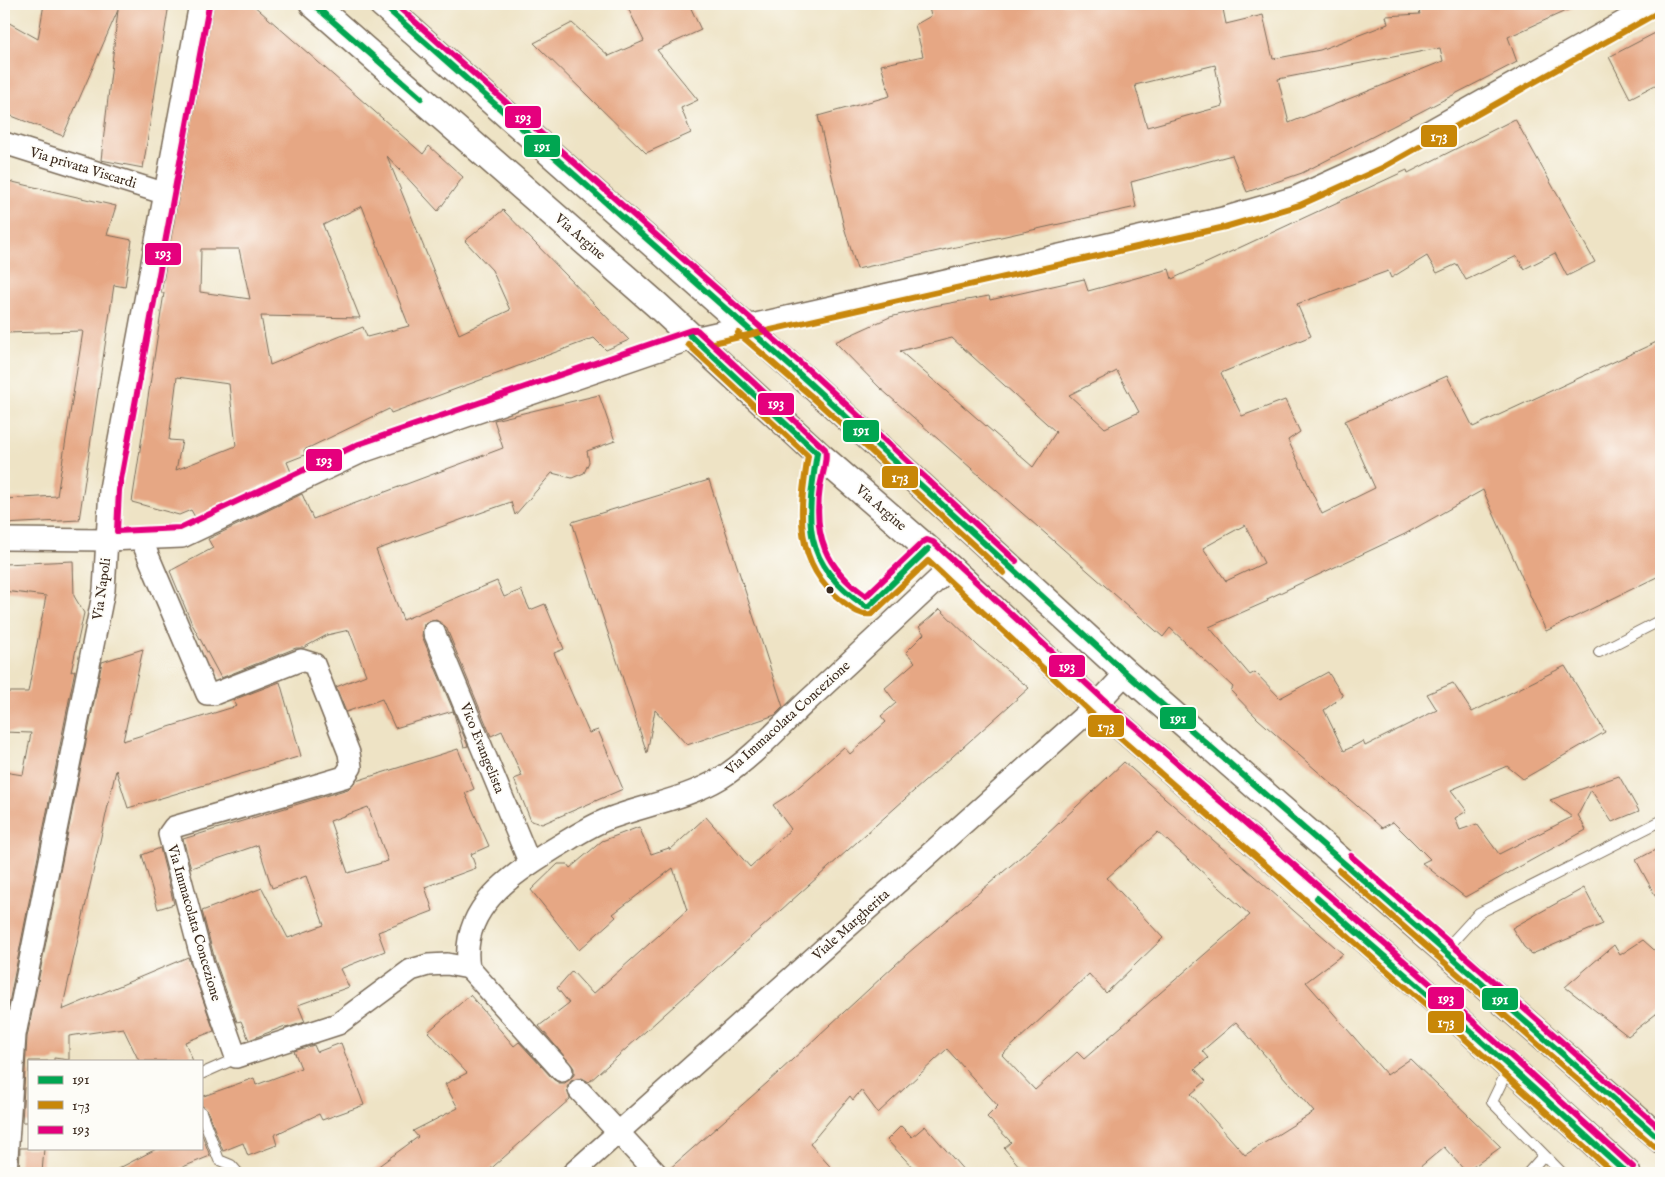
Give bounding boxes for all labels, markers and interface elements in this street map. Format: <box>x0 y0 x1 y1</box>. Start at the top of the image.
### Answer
line badge: 193 <box>504 105 542 129</box>
text: 193 <box>515 109 531 127</box>
line badge: 173 <box>1420 124 1458 148</box>
text: 173 <box>1431 128 1448 146</box>
line badge: 191 <box>523 134 561 158</box>
text: 191 <box>534 138 550 156</box>
street label: Via privata Viscardi <box>26 143 139 193</box>
street label: Via Argine <box>550 209 610 264</box>
line badge: 193 <box>144 242 182 266</box>
text: 193 <box>155 245 171 263</box>
line badge: 193 <box>757 392 795 416</box>
text: 193 <box>768 395 784 413</box>
line badge: 191 <box>842 419 880 443</box>
text: 191 <box>853 422 869 440</box>
line badge: 193 <box>305 448 343 472</box>
text: 193 <box>316 452 332 470</box>
line badge: 173 <box>881 465 919 489</box>
text: 173 <box>892 469 909 487</box>
street label: Via Argine <box>851 480 911 535</box>
street label: Via Napoli <box>89 557 115 622</box>
unlabelled marker <box>825 585 835 595</box>
line badge: 193 <box>1048 654 1086 678</box>
street label: Via Immacolata Concezione <box>721 657 855 780</box>
text: 193 <box>1059 658 1075 676</box>
street label: Vico Evangelista <box>455 699 509 797</box>
line badge: 191 <box>1159 706 1197 730</box>
text: 191 <box>1170 710 1186 728</box>
line badge: 173 <box>1087 714 1125 738</box>
text: 173 <box>1098 718 1115 736</box>
street label: Via Immacolata Concezione <box>163 842 225 1004</box>
street label: Viale Margherita <box>808 885 894 965</box>
line badge: 193 <box>1427 986 1465 1010</box>
line badge: 191 <box>1481 987 1519 1011</box>
text: 193 <box>1438 990 1454 1008</box>
text: 191 <box>1492 991 1508 1009</box>
line badge: 173 <box>1427 1010 1465 1034</box>
text: 173 <box>1438 1014 1455 1032</box>
legend <box>28 1060 202 1150</box>
text: 191 <box>72 1070 90 1089</box>
text: 173 <box>72 1096 90 1115</box>
text: 193 <box>72 1120 90 1139</box>

